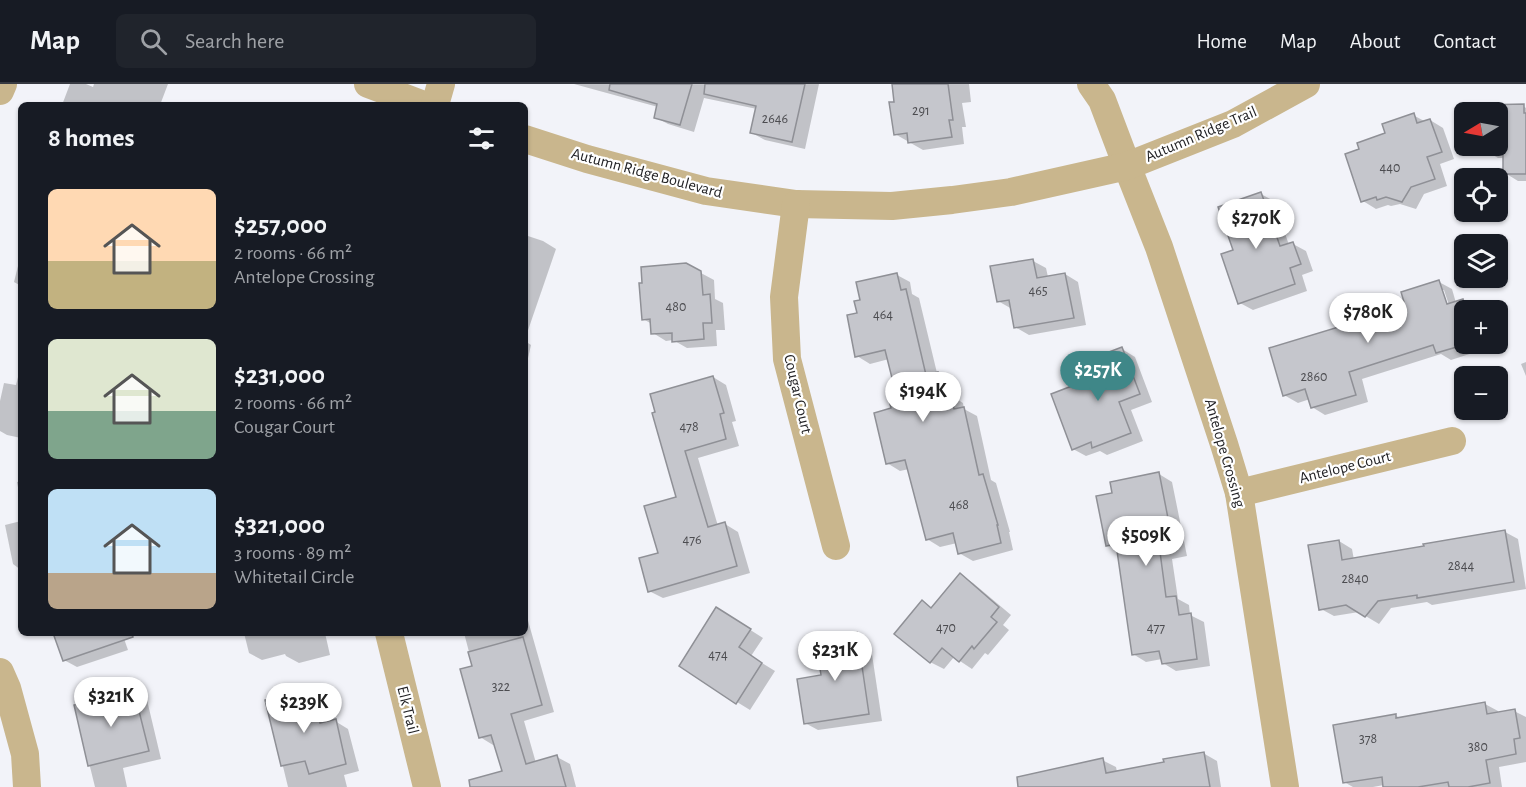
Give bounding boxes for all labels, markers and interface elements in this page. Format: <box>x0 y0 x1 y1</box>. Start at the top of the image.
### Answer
search box <box>116 14 536 68</box>
icon: search <box>137 25 170 58</box>
text: Map <box>30 27 80 55</box>
text: Search here <box>185 30 284 52</box>
text: Home <box>1196 31 1247 52</box>
text: Map <box>1280 31 1317 52</box>
text: About <box>1350 31 1400 52</box>
text: Contact <box>1433 31 1496 52</box>
north arrow <box>1454 102 1508 156</box>
map controls <box>1454 102 1508 420</box>
street label: Autumn Ridge Trail <box>1143 103 1259 165</box>
house number: 291 <box>912 104 930 118</box>
house number: 2646 <box>762 112 788 126</box>
icon: filters <box>465 122 498 155</box>
text: 8 homes <box>48 125 135 151</box>
street label: Autumn Ridge Boulevard <box>570 145 724 201</box>
house number: 440 <box>1380 161 1400 175</box>
button: locate <box>1454 168 1508 222</box>
pin: $270K <box>1214 199 1298 250</box>
text: $270K <box>1231 208 1281 228</box>
text: $257,000 <box>234 212 327 238</box>
icon: home <box>96 213 168 285</box>
button: layers <box>1454 234 1508 288</box>
text: 2 rooms · 66 m² <box>234 243 352 263</box>
text: Antelope Crossing <box>234 267 374 287</box>
house number: 465 <box>1028 284 1048 298</box>
pin: $780K <box>1326 293 1410 344</box>
house number: 480 <box>666 300 686 314</box>
button: + <box>1454 300 1508 354</box>
text: $780K <box>1343 302 1393 322</box>
house number: 464 <box>873 308 893 322</box>
pin: $257K <box>1056 351 1140 402</box>
street label: Cougar Court <box>781 353 815 435</box>
text: $257K <box>1074 360 1122 380</box>
text: $231,000 <box>234 362 325 388</box>
icon: home <box>96 363 168 435</box>
button: − <box>1454 366 1508 420</box>
house number: 2860 <box>1301 370 1327 384</box>
pin: $194K <box>881 372 965 423</box>
text: $194K <box>899 381 947 401</box>
text: 2 rooms · 66 m² <box>234 393 352 413</box>
street label: Antelope Crossing <box>1202 397 1248 509</box>
text: Cougar Court <box>234 417 335 437</box>
house number: 478 <box>679 420 699 434</box>
street label: Antelope Court <box>1298 448 1392 486</box>
house number: 468 <box>949 498 969 512</box>
text: $321,000 <box>234 512 325 538</box>
icon: home <box>96 513 168 585</box>
pin: $509K <box>1104 516 1188 567</box>
text: $509K <box>1121 525 1171 545</box>
house number: 476 <box>682 533 702 547</box>
text: 3 rooms · 89 m² <box>234 543 351 563</box>
house number: 2844 <box>1448 559 1474 573</box>
text: Whitetail Circle <box>234 567 354 587</box>
house number: 2840 <box>1341 572 1369 586</box>
house number: 470 <box>936 621 956 635</box>
house number: 477 <box>1147 621 1165 635</box>
pin: $231K <box>793 631 877 682</box>
text: $231K <box>812 640 858 660</box>
house number: 474 <box>708 648 728 662</box>
pin: $321K <box>69 677 153 728</box>
house number: 322 <box>492 680 510 694</box>
pin: $239K <box>262 683 346 734</box>
street label: Elk Trail <box>394 684 422 736</box>
text: $321K <box>88 686 134 706</box>
text: $239K <box>280 692 328 712</box>
house number: 378 <box>1359 732 1377 746</box>
house number: 380 <box>1468 740 1488 754</box>

